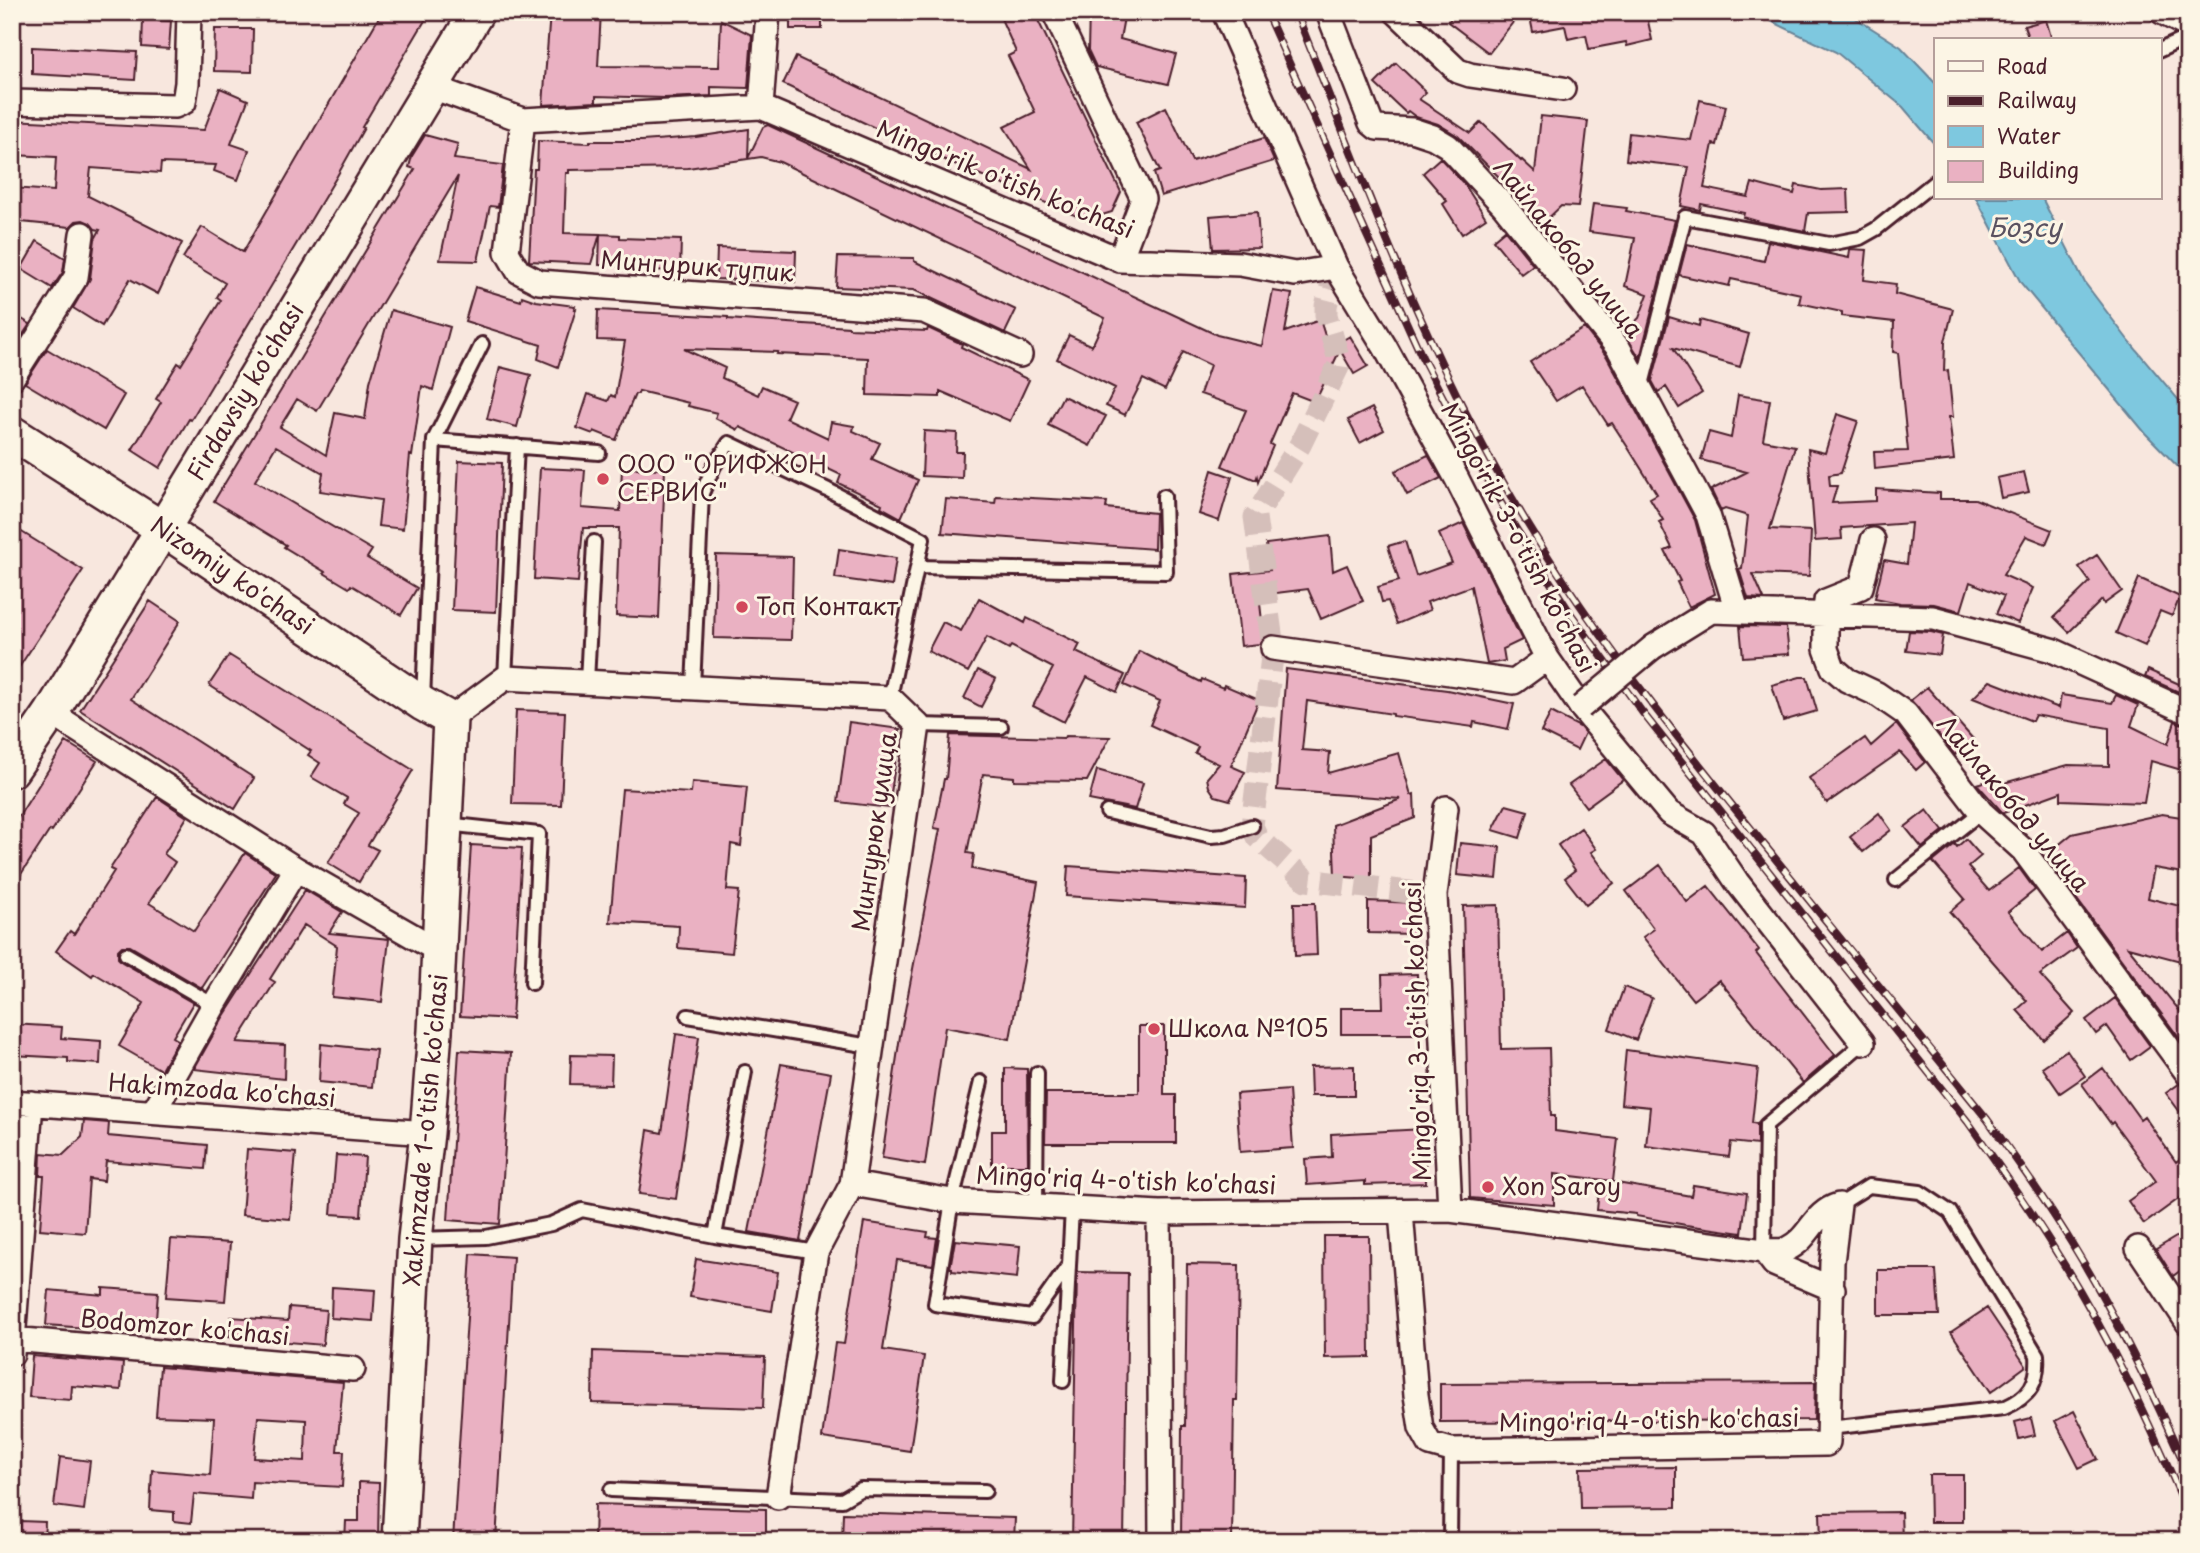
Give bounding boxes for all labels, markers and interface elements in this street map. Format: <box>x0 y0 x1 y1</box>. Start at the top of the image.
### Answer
legend <box>1934 38 2162 200</box>
text: Road <box>1997 49 2048 81</box>
text: Railway <box>1997 83 2077 115</box>
street label: Mingo'rik o'tish ko'chasi <box>871 110 1140 246</box>
text: Water <box>1997 119 2061 151</box>
street label: Лайлакобод улица <box>1486 151 1653 345</box>
text: Building <box>1997 153 2079 185</box>
water label: Бозсу <box>1988 207 2064 246</box>
street label: Мингурик тупик <box>599 240 796 290</box>
street label: Firdavsiy ko'chasi <box>177 295 312 487</box>
street label: Mingo'rik 3-o'tish ko'chasi <box>1433 395 1607 679</box>
place label: ООО "ОРИФЖОН СЕРВИС" <box>617 445 827 509</box>
marker: ООО "ОРИФЖОН СЕРВИС" <box>595 471 611 487</box>
street label: Nizomiy ko'chasi <box>144 506 322 643</box>
place label: Топ Контакт <box>756 587 899 623</box>
marker: Топ Контакт <box>734 599 750 615</box>
street label: Лайлакобод улица <box>1930 706 2099 899</box>
street label: Мингурюк улица <box>841 730 905 934</box>
street label: Mingo'riq 3-o'tish ko'chasi <box>1393 880 1439 1182</box>
street label: Xakimzade 1-o'tish ko'chasi <box>392 972 456 1287</box>
place label: Школа №105 <box>1168 1009 1329 1045</box>
marker: Школа №105 <box>1146 1021 1162 1037</box>
street label: Hakimzoda ko'chasi <box>107 1063 337 1115</box>
street label: Mingo'riq 4-o'tish ko'chasi <box>975 1156 1277 1202</box>
place label: Xon Saroy <box>1502 1167 1621 1203</box>
marker: Xon Saroy <box>1480 1179 1496 1195</box>
street label: Bodomzor ko'chasi <box>79 1299 291 1353</box>
street label: Mingo'riq 4-o'tish ko'chasi <box>1498 1398 1800 1440</box>

